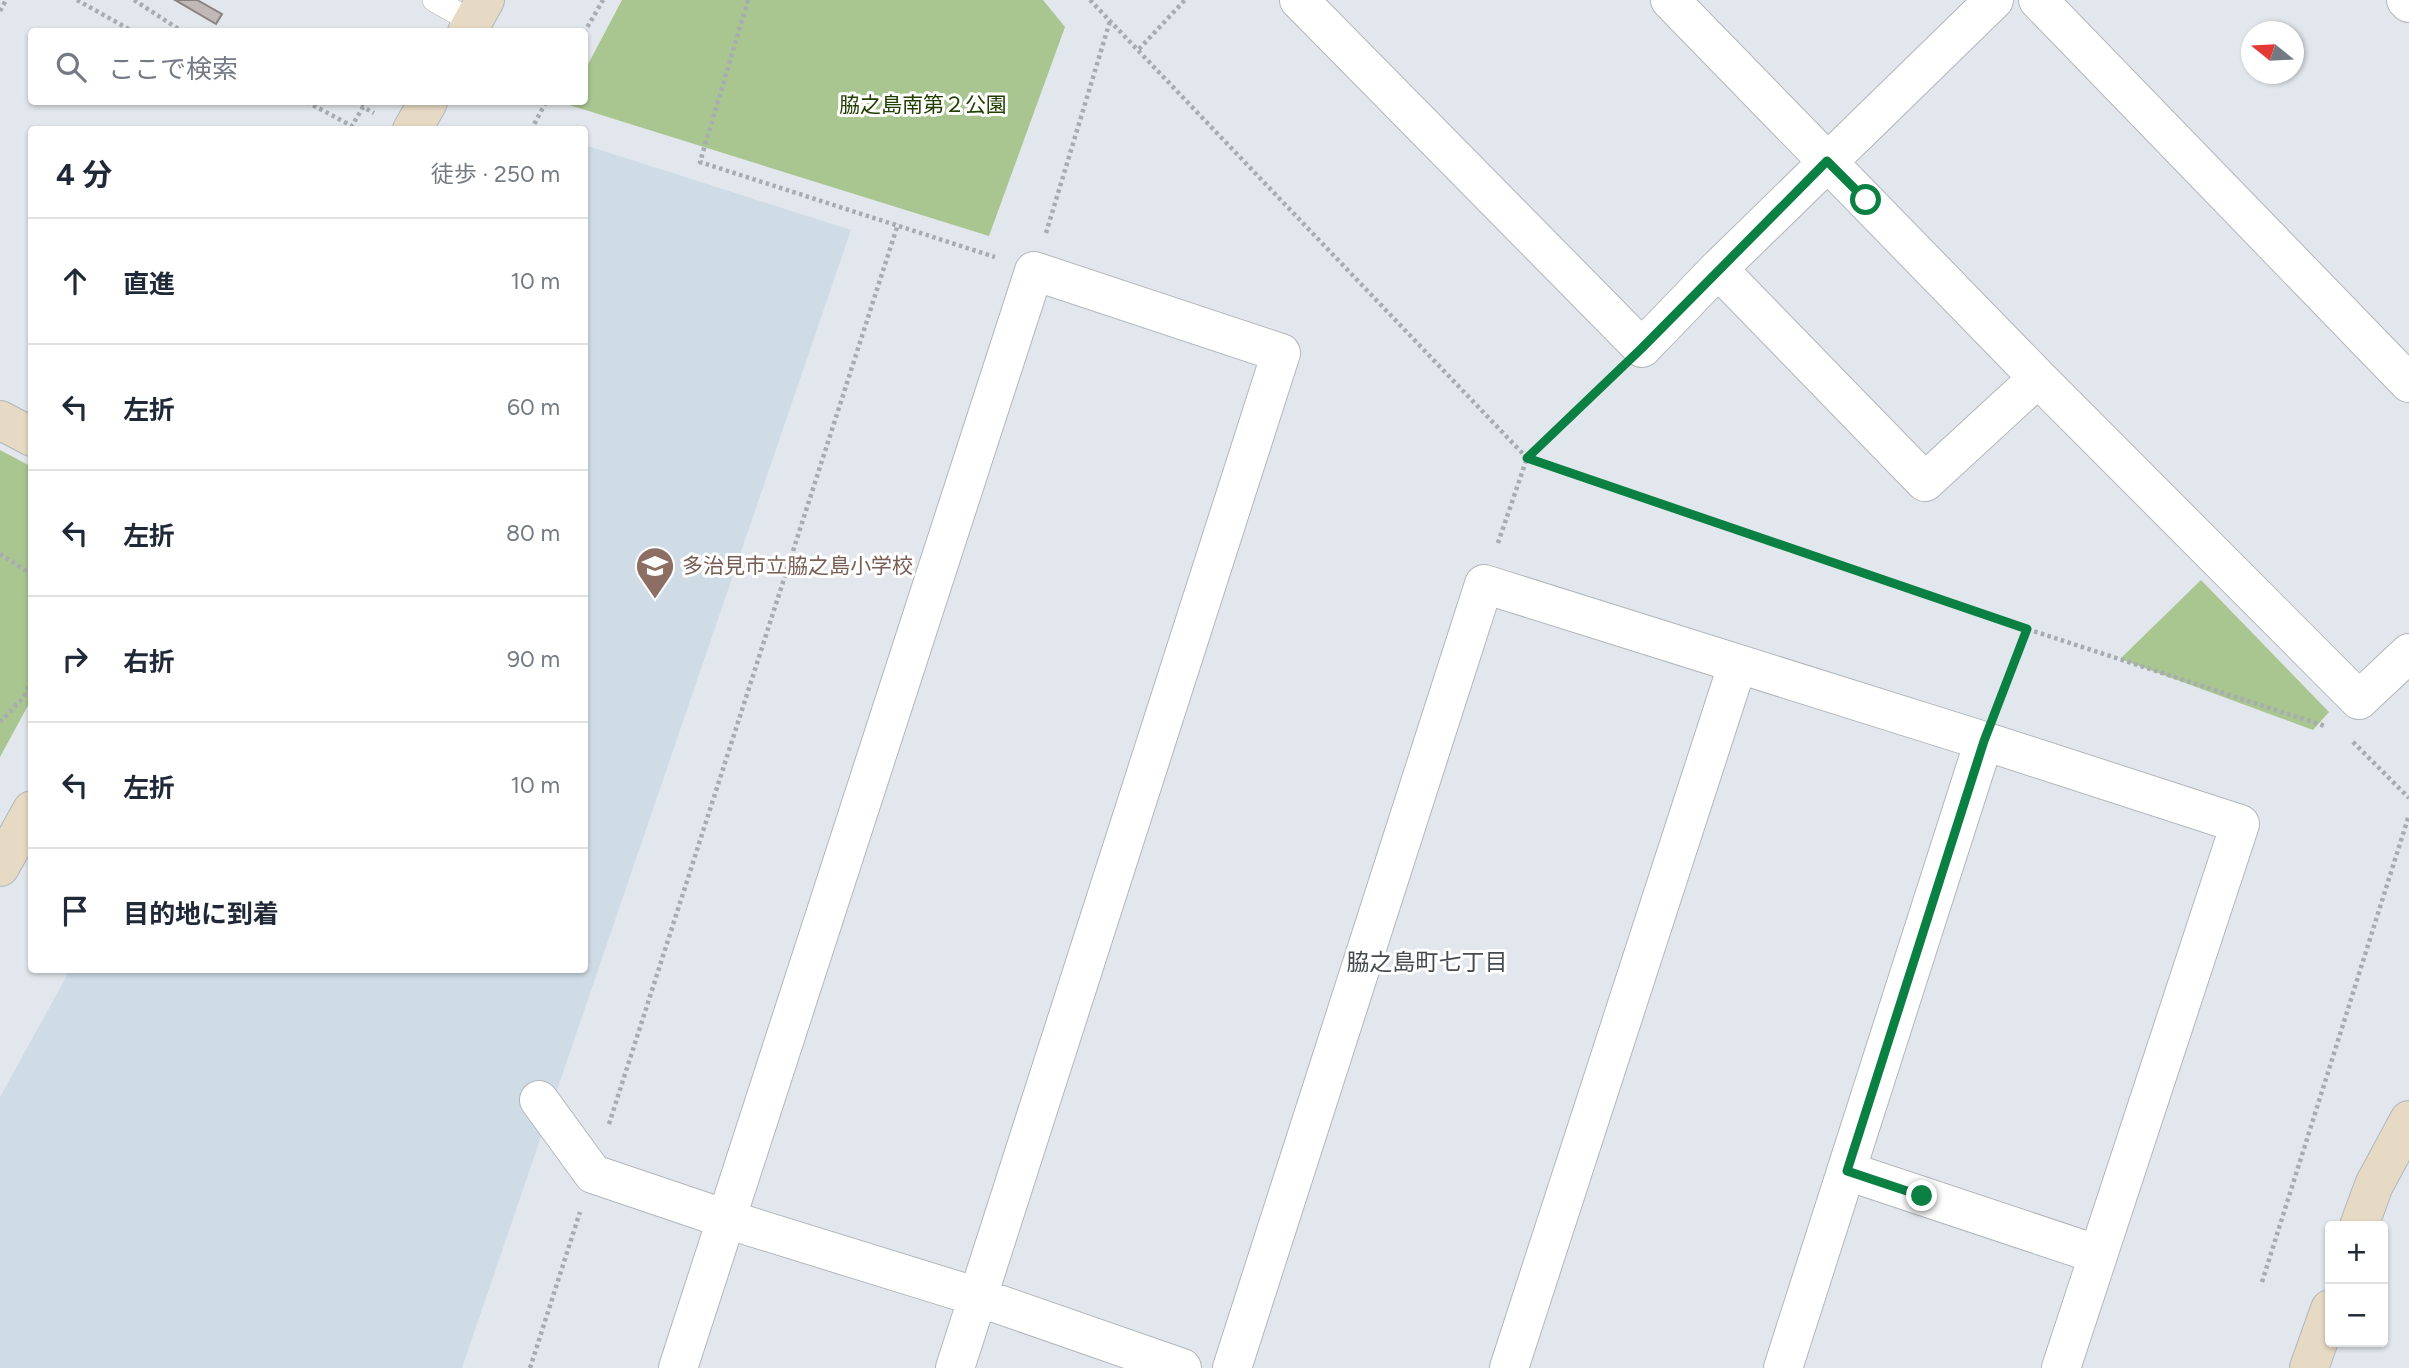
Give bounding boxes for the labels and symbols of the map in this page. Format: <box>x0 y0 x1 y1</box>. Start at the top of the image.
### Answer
north arrow <box>2241 21 2304 84</box>
park label: 脇之島南第２公園 <box>839 92 1007 117</box>
route start <box>1850 184 1881 215</box>
school or university icon: 多治見市立脇之島小学校 <box>634 545 676 600</box>
place label: 多治見市立脇之島小学校 <box>682 553 913 578</box>
district label: 脇之島町七丁目 <box>1347 948 1508 976</box>
route end <box>1906 1180 1937 1211</box>

